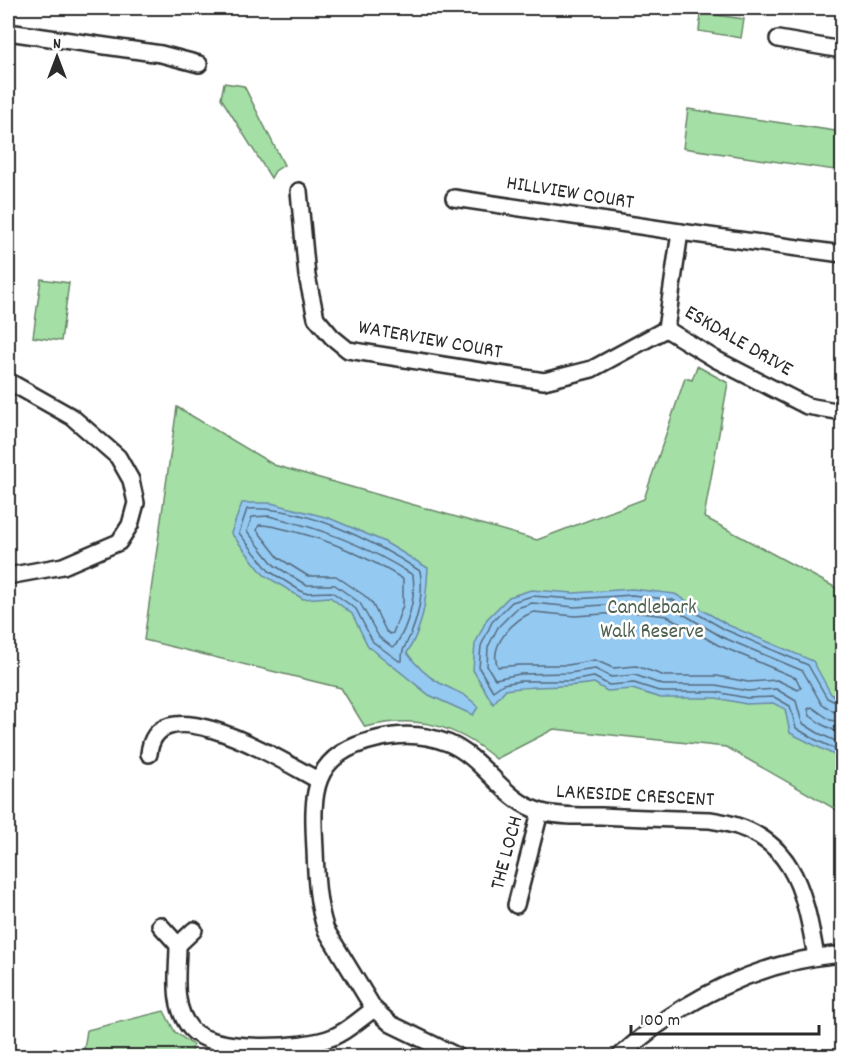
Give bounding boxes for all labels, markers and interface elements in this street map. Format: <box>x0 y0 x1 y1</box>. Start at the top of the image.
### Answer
north arrow <box>27 27 87 87</box>
text: N <box>53 33 61 56</box>
street label: HILLVIEW COURT <box>504 169 636 219</box>
street label: ESKDALE DRIVE <box>678 299 798 385</box>
street label: WATERVIEW COURT <box>356 314 505 369</box>
park label: Candlebark Walk Reserve <box>600 594 704 648</box>
street label: LAKESIDE CRESCENT <box>555 778 715 816</box>
street label: THE LOCH <box>484 813 532 893</box>
scale bar <box>631 998 818 1036</box>
text: 100 m <box>640 1009 680 1034</box>

